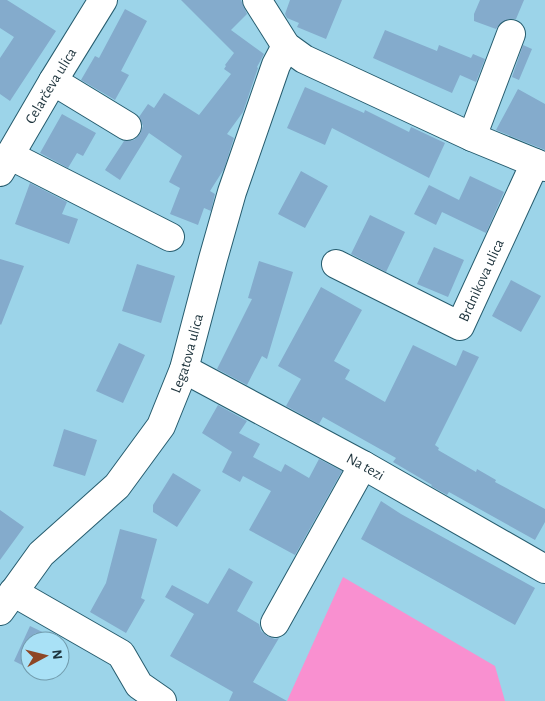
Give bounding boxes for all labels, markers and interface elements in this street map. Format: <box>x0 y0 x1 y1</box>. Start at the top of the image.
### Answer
street label: Celarčeva ulica <box>22 45 79 126</box>
street label: Brdnikova ulica <box>456 237 506 324</box>
street label: Legatova ulica <box>168 312 206 395</box>
street label: Na tezi <box>344 450 387 483</box>
north arrow <box>20 631 70 681</box>
text: N <box>49 649 64 660</box>

